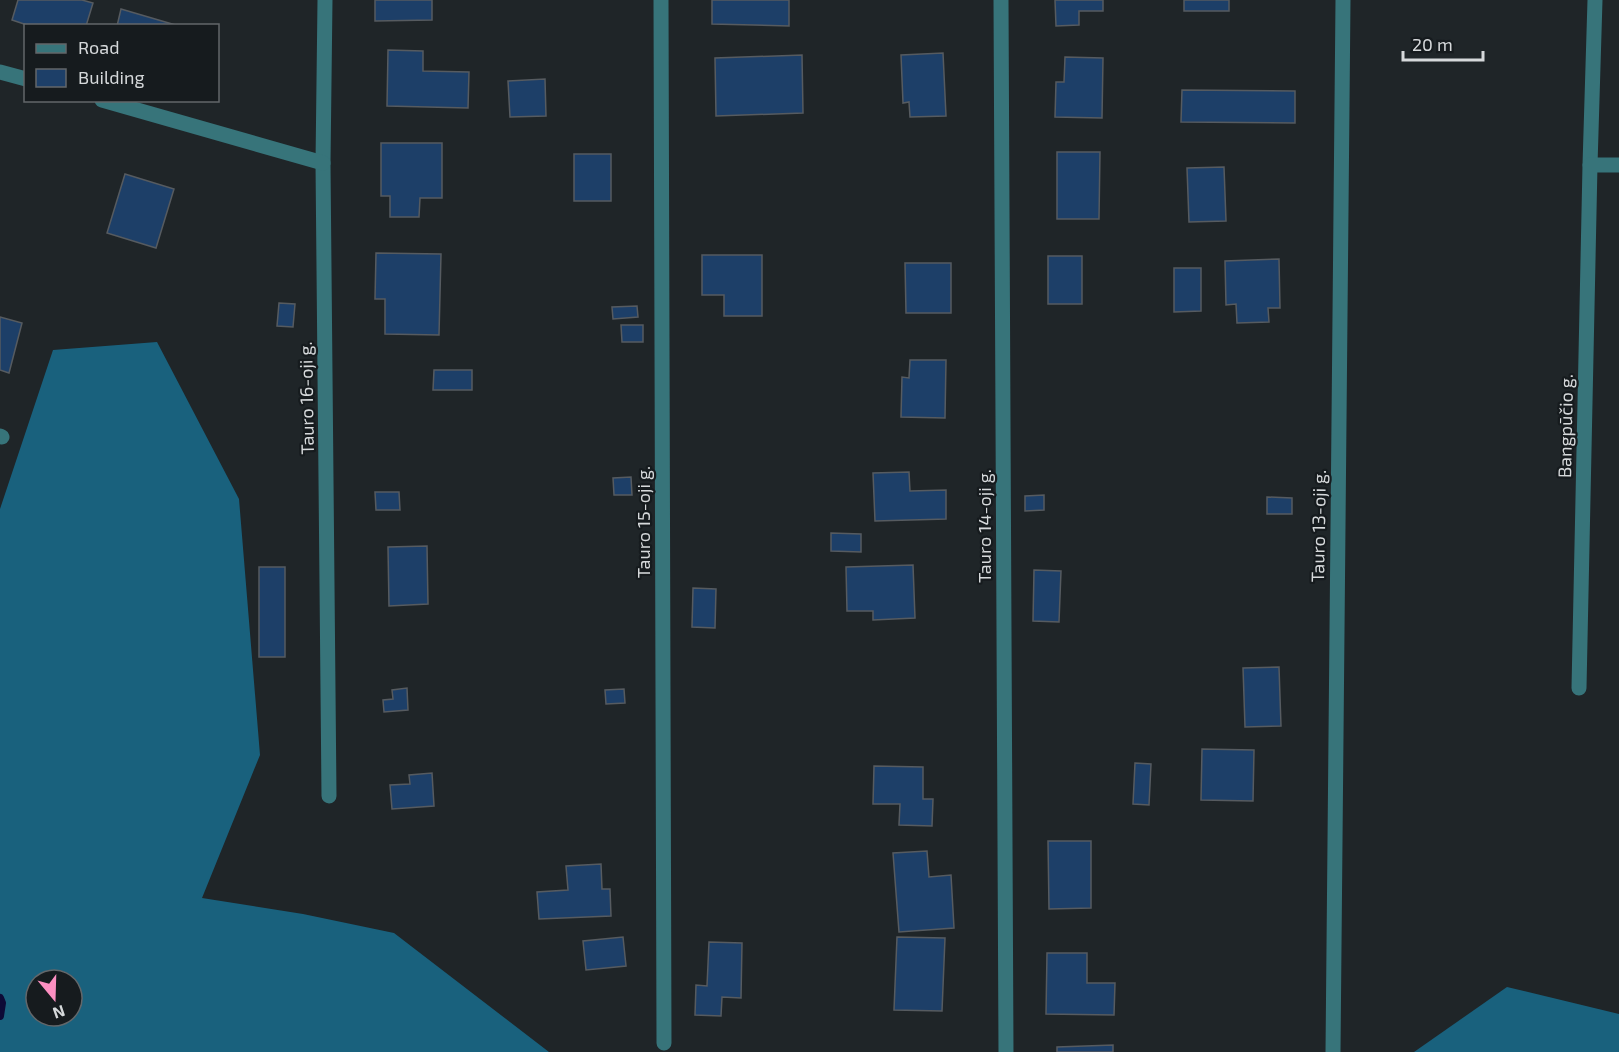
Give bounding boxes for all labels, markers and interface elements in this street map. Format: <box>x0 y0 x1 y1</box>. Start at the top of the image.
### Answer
legend <box>24 24 219 102</box>
scale bar <box>1403 24 1482 62</box>
text: 20 m <box>1412 33 1453 55</box>
text: Road <box>78 36 119 58</box>
text: Building <box>78 66 145 88</box>
street label: Tauro 16-oji g. <box>294 341 318 455</box>
street label: Bangpūčio g. <box>1553 374 1577 478</box>
street label: Tauro 15-oji g. <box>632 466 654 578</box>
street label: Tauro 14-oji g. <box>973 469 995 583</box>
street label: Tauro 13-oji g. <box>1306 469 1330 583</box>
north arrow <box>24 968 84 1028</box>
text: N <box>50 1002 68 1024</box>

